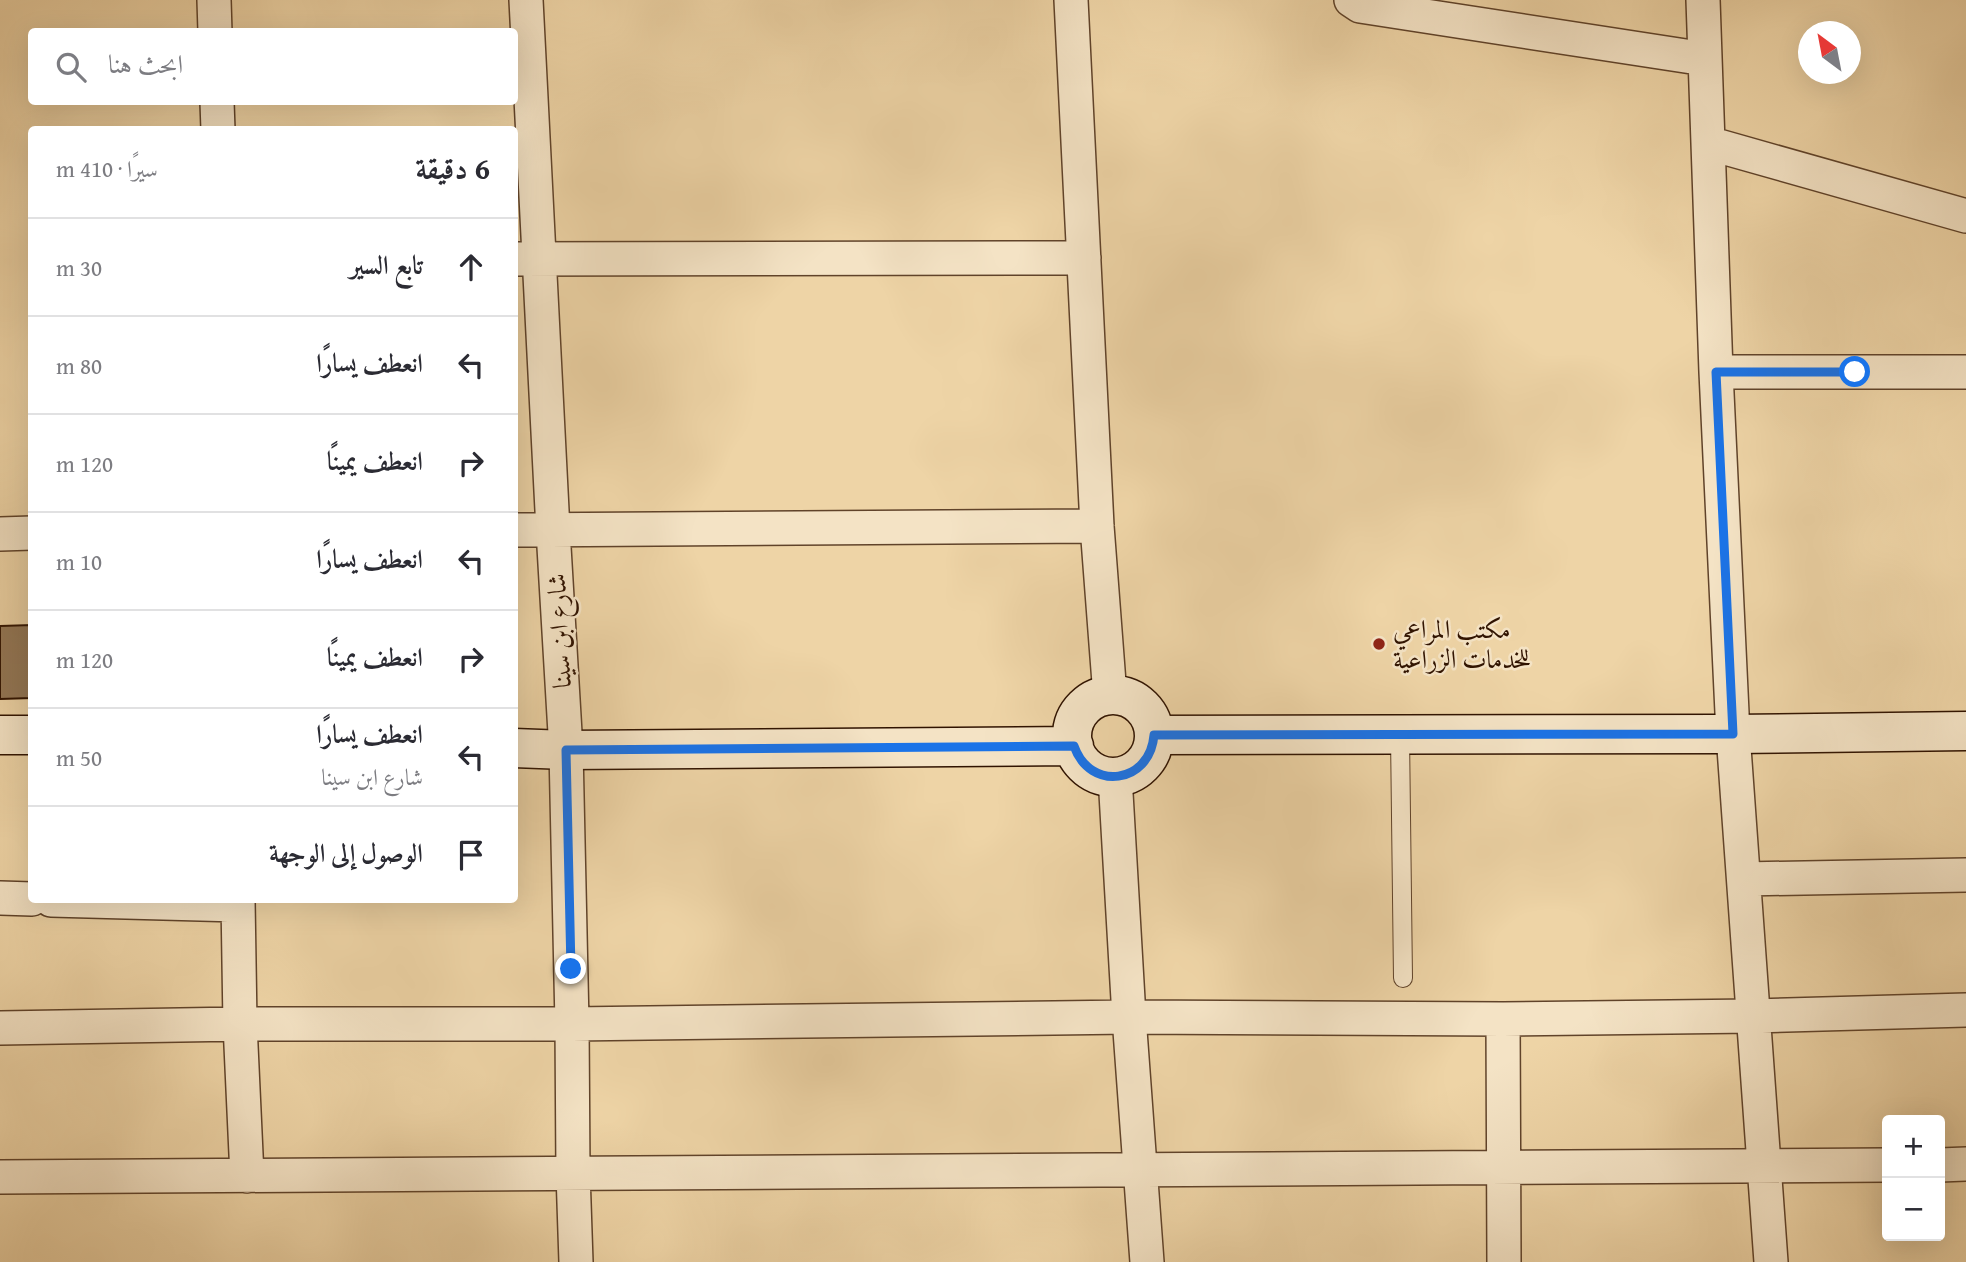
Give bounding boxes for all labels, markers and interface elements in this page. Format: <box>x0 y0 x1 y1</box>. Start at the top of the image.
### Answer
north arrow <box>1798 21 1861 84</box>
search box <box>28 28 518 105</box>
text: ابحث هنا <box>108 44 183 83</box>
icon: search <box>52 48 90 86</box>
text: 6 دقيقة <box>415 146 490 190</box>
text: سيرًا · 410 m <box>56 152 158 185</box>
text: تابع السير <box>349 245 423 284</box>
icon: ahead <box>452 248 490 286</box>
text: 30 m <box>56 251 102 284</box>
text: انعطف يسارًا <box>316 343 423 382</box>
icon: left <box>452 346 490 384</box>
text: 80 m <box>56 349 102 382</box>
route start <box>1839 356 1870 387</box>
text: انعطف يمينًا <box>327 441 423 480</box>
icon: right <box>452 444 490 482</box>
text: 120 m <box>56 447 113 480</box>
text: انعطف يسارًا <box>316 539 423 578</box>
icon: left <box>452 542 490 580</box>
text: 10 m <box>56 545 102 578</box>
street label: شارع ابن سينا <box>536 572 584 689</box>
place label: مكتب المراعي للخدمات الزراعية <box>1393 609 1531 678</box>
marker: مكتب المراعي للخدمات الزراعية <box>1371 636 1387 652</box>
text: انعطف يمينًا <box>327 637 423 676</box>
icon: right <box>452 640 490 678</box>
text: 120 m <box>56 643 113 676</box>
text: انعطف يسارًا <box>316 714 423 753</box>
icon: left <box>452 738 490 776</box>
text: 50 m <box>56 741 102 774</box>
text: شارع ابن سينا <box>321 760 423 793</box>
text: الوصول إلى الوجهة <box>269 833 423 872</box>
icon: arrive <box>452 836 490 874</box>
route end <box>555 953 586 984</box>
map controls <box>1882 1115 1945 1241</box>
button: + <box>1882 1115 1945 1178</box>
button: − <box>1882 1178 1945 1241</box>

